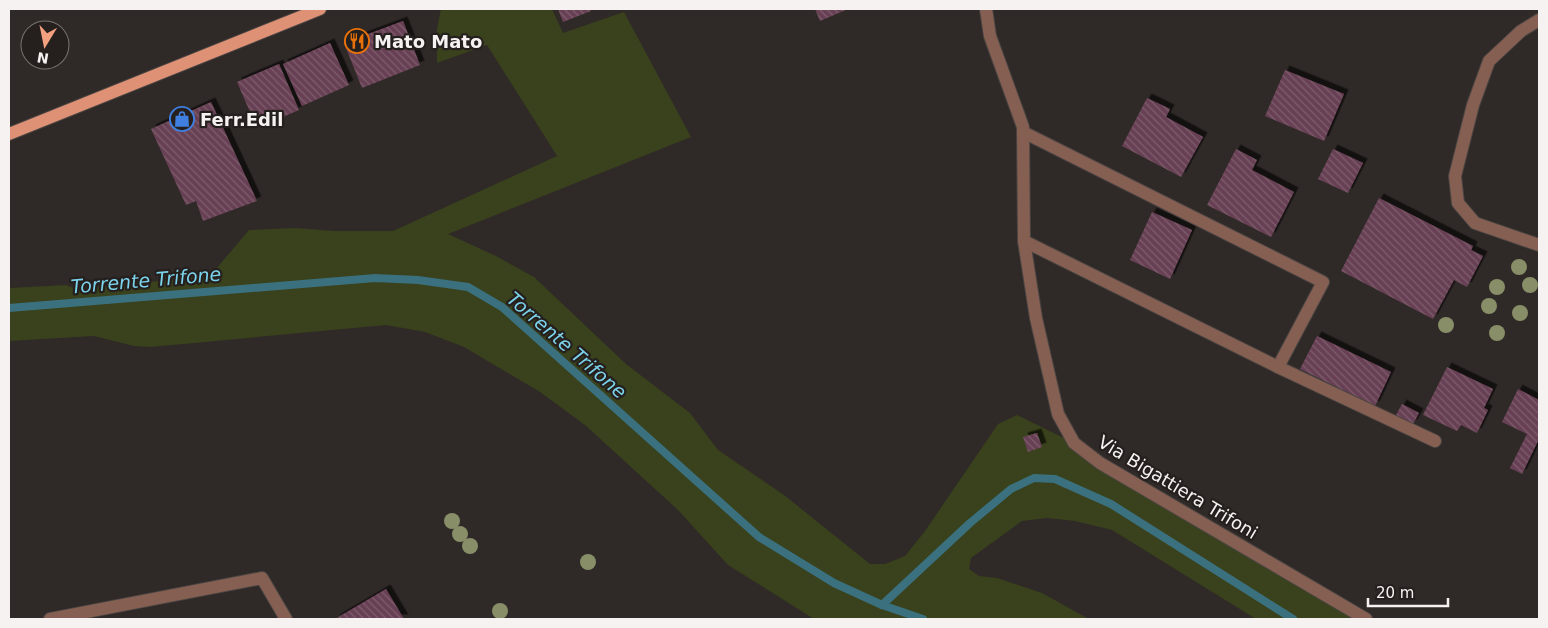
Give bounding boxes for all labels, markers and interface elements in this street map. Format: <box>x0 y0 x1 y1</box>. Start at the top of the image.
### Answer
north arrow <box>20 20 70 70</box>
restaurant icon: Mato Mato <box>344 28 370 54</box>
place label: Mato Mato <box>374 31 482 52</box>
text: N <box>36 49 50 67</box>
shop icon: Ferr.Edil <box>169 106 195 132</box>
place label: Ferr.Edil <box>200 109 283 130</box>
water label: Torrente Trifone <box>70 262 222 298</box>
water label: Torrente Trifone <box>503 287 631 403</box>
street label: Via Bigattiera Trifoni <box>1094 431 1262 543</box>
scale bar <box>1368 576 1448 608</box>
text: 20 m <box>1376 584 1414 602</box>

